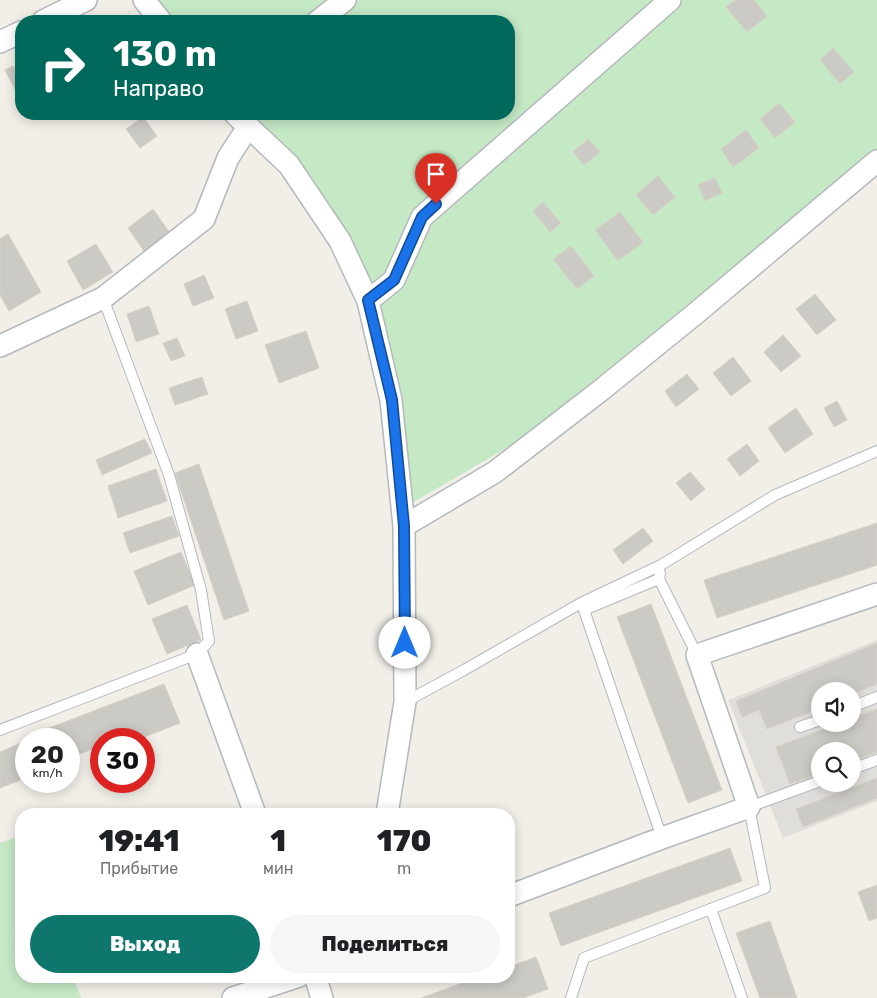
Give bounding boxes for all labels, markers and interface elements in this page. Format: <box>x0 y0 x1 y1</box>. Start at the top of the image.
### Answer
text: 130 m <box>113 33 217 75</box>
icon: right <box>30 35 95 100</box>
text: Направо <box>113 75 204 102</box>
pin <box>415 153 457 204</box>
icon: arrive <box>422 160 450 188</box>
position arrow <box>378 616 430 668</box>
map controls <box>811 682 861 792</box>
button: sound <box>811 682 861 732</box>
speed limit sign: 30 <box>90 728 155 793</box>
text: 20 <box>31 740 64 769</box>
button: search <box>811 742 861 792</box>
text: km/h <box>33 766 62 780</box>
text: 19:41 <box>98 823 180 859</box>
text: 1 <box>270 823 286 859</box>
text: 170 <box>377 823 432 859</box>
text: Прибытие <box>100 859 178 878</box>
text: мин <box>263 859 293 878</box>
text: m <box>397 859 411 878</box>
button: Выход <box>30 915 260 973</box>
button: Поделиться <box>270 915 500 973</box>

